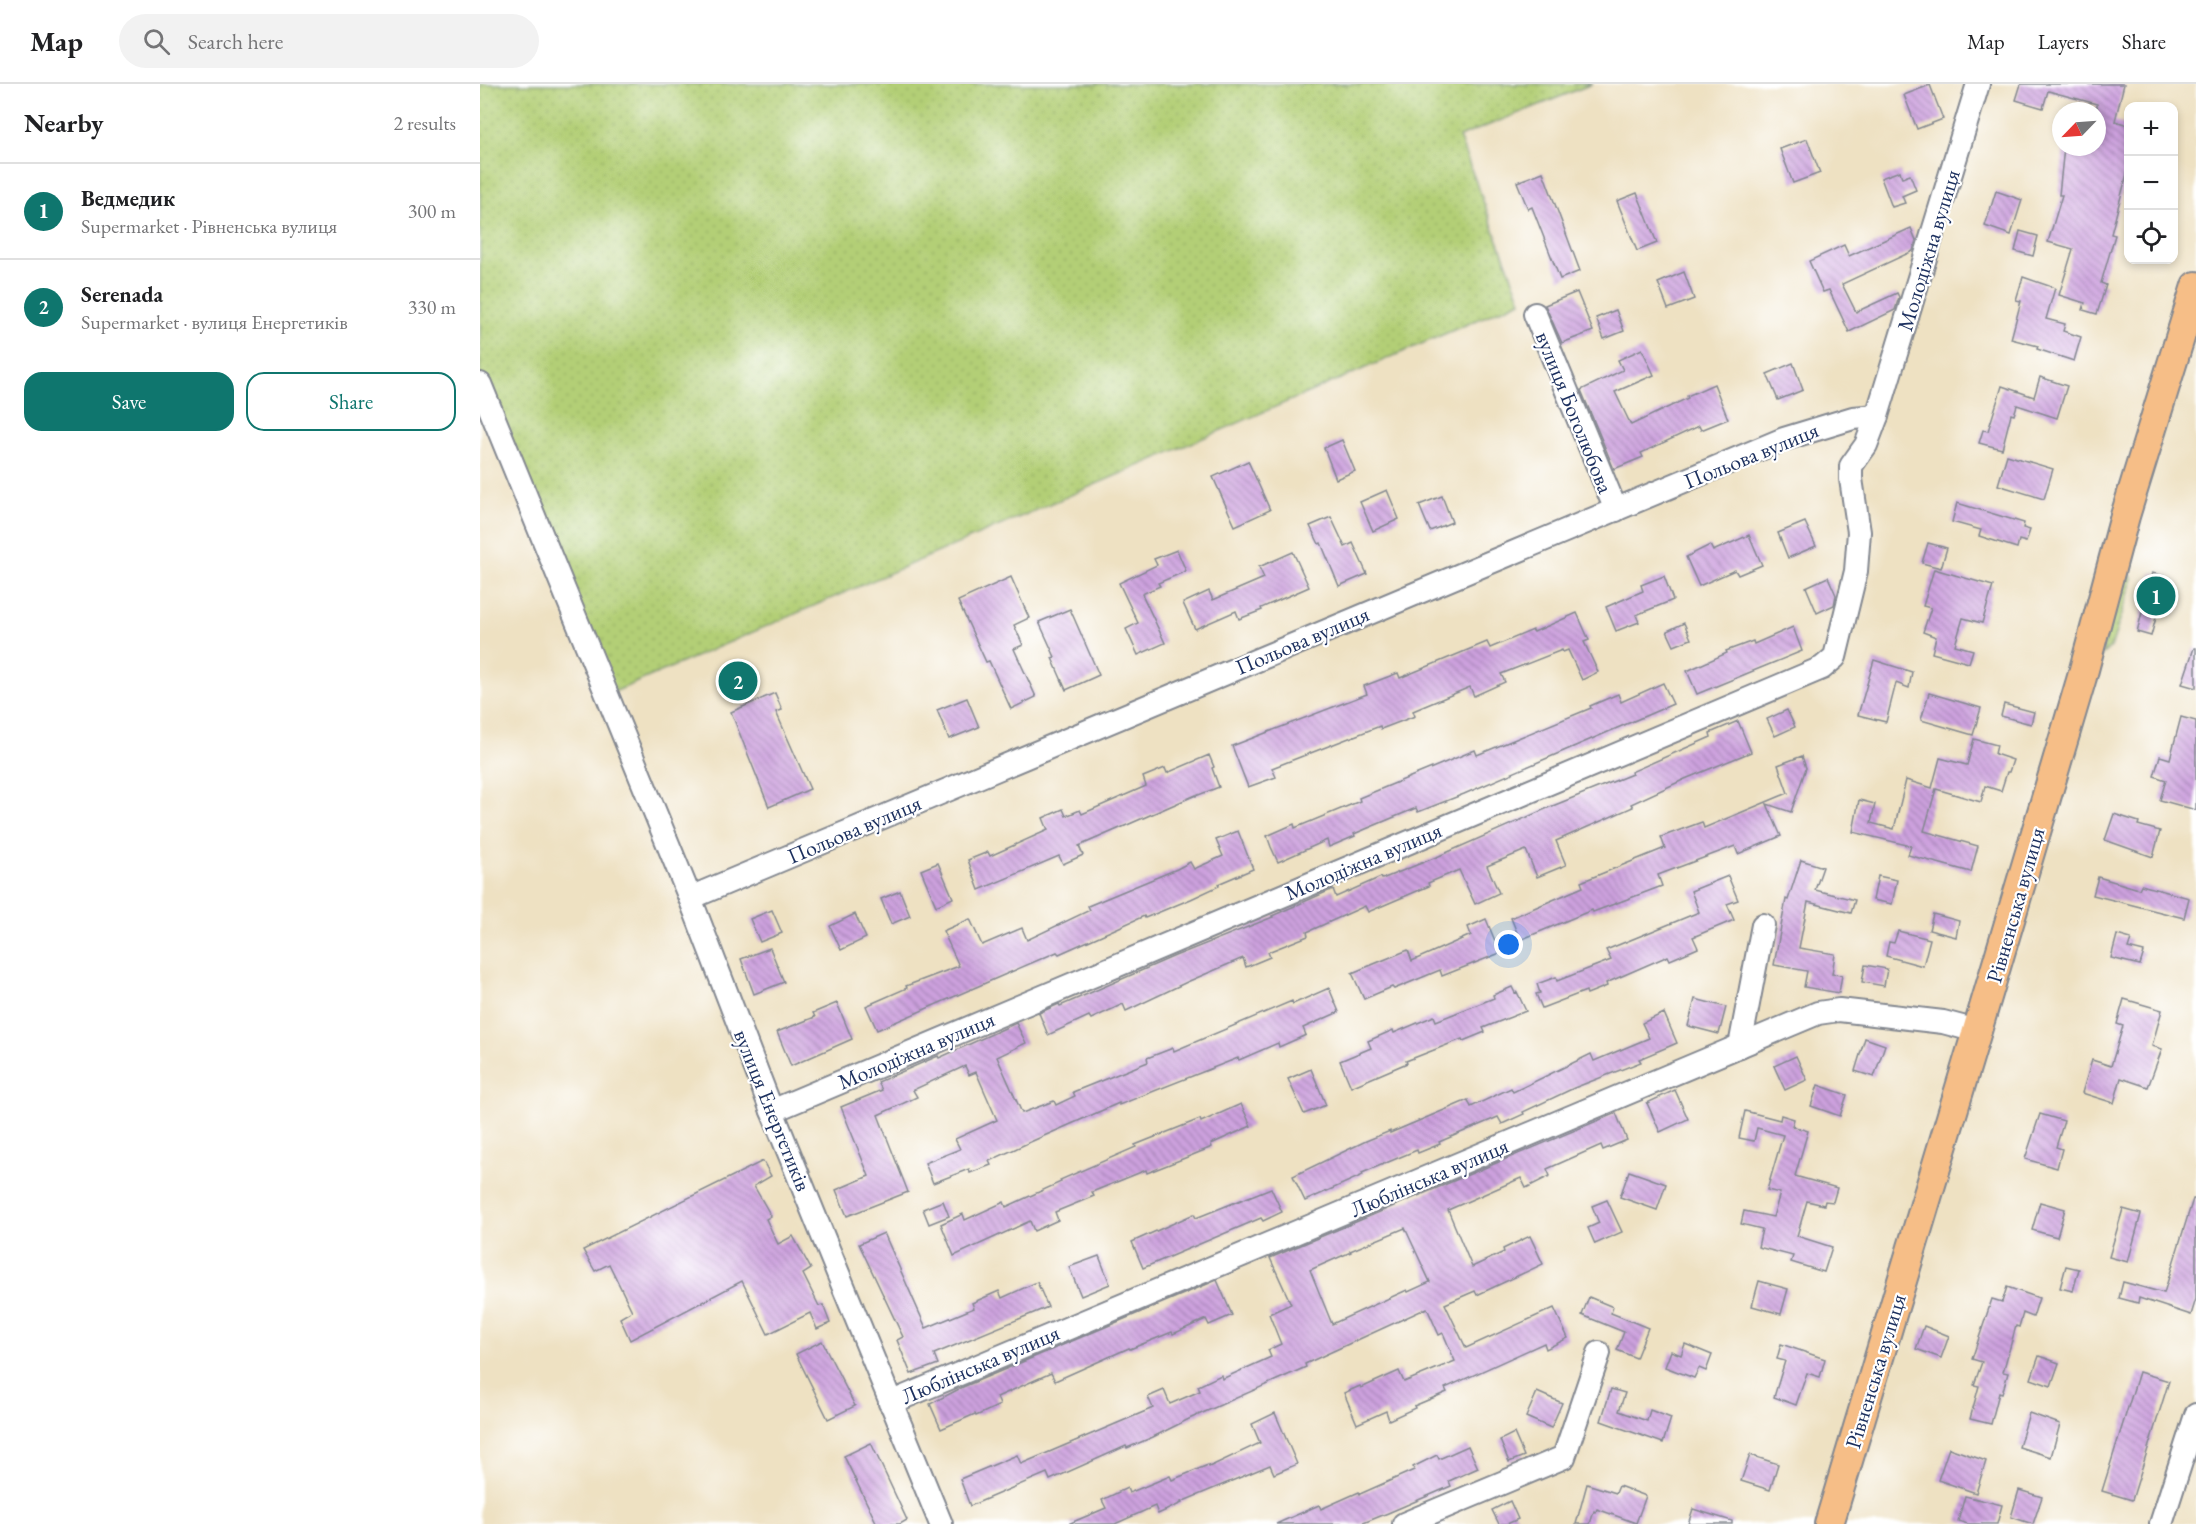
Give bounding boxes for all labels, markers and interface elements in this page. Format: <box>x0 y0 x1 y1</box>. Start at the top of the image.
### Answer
search box <box>119 14 539 68</box>
text: Map <box>30 23 83 59</box>
icon: search <box>140 25 173 58</box>
text: Search here <box>188 27 283 56</box>
text: Map <box>1967 28 2005 55</box>
text: Layers <box>2038 28 2089 55</box>
text: Share <box>2122 28 2166 55</box>
north arrow <box>2052 102 2106 156</box>
map controls <box>2124 102 2178 264</box>
button: + <box>2124 102 2178 156</box>
text: Nearby <box>24 106 104 140</box>
text: 2 results <box>393 110 456 136</box>
button: − <box>2124 156 2178 210</box>
street label: Молодіжна вулиця <box>1890 166 1967 334</box>
text: Ведмедик <box>81 184 175 213</box>
text: 1 <box>38 198 49 224</box>
text: 300 m <box>408 198 456 224</box>
button: locate <box>2124 210 2178 264</box>
text: Supermarket · Рівненська вулиця <box>81 213 337 239</box>
text: Serenada <box>81 280 163 309</box>
text: 2 <box>38 294 49 320</box>
text: 330 m <box>408 294 456 320</box>
text: Supermarket · вулиця Енергетиків <box>81 309 348 335</box>
street label: вулиця Боголюбова <box>1529 327 1620 498</box>
button: Save <box>24 372 234 431</box>
button: Share <box>246 372 456 431</box>
street label: Польова вулиця <box>1680 415 1823 496</box>
pin: 1 <box>2136 574 2176 618</box>
street label: Польова вулиця <box>1231 599 1374 682</box>
pin: 2 <box>718 658 758 704</box>
street label: Польова вулиця <box>783 788 926 871</box>
street label: Молодіжна вулиця <box>1280 815 1446 908</box>
street label: Рівненська вулиця <box>1979 824 2052 986</box>
your location <box>1494 930 1523 959</box>
street label: Молодіжна вулиця <box>833 1004 999 1097</box>
street label: вулиця Енергетиків <box>727 1025 818 1195</box>
street label: Люблінська вулиця <box>1346 1131 1513 1224</box>
street label: Рівненська вулиця <box>1838 1290 1913 1452</box>
street label: Люблінська вулиця <box>897 1318 1064 1411</box>

